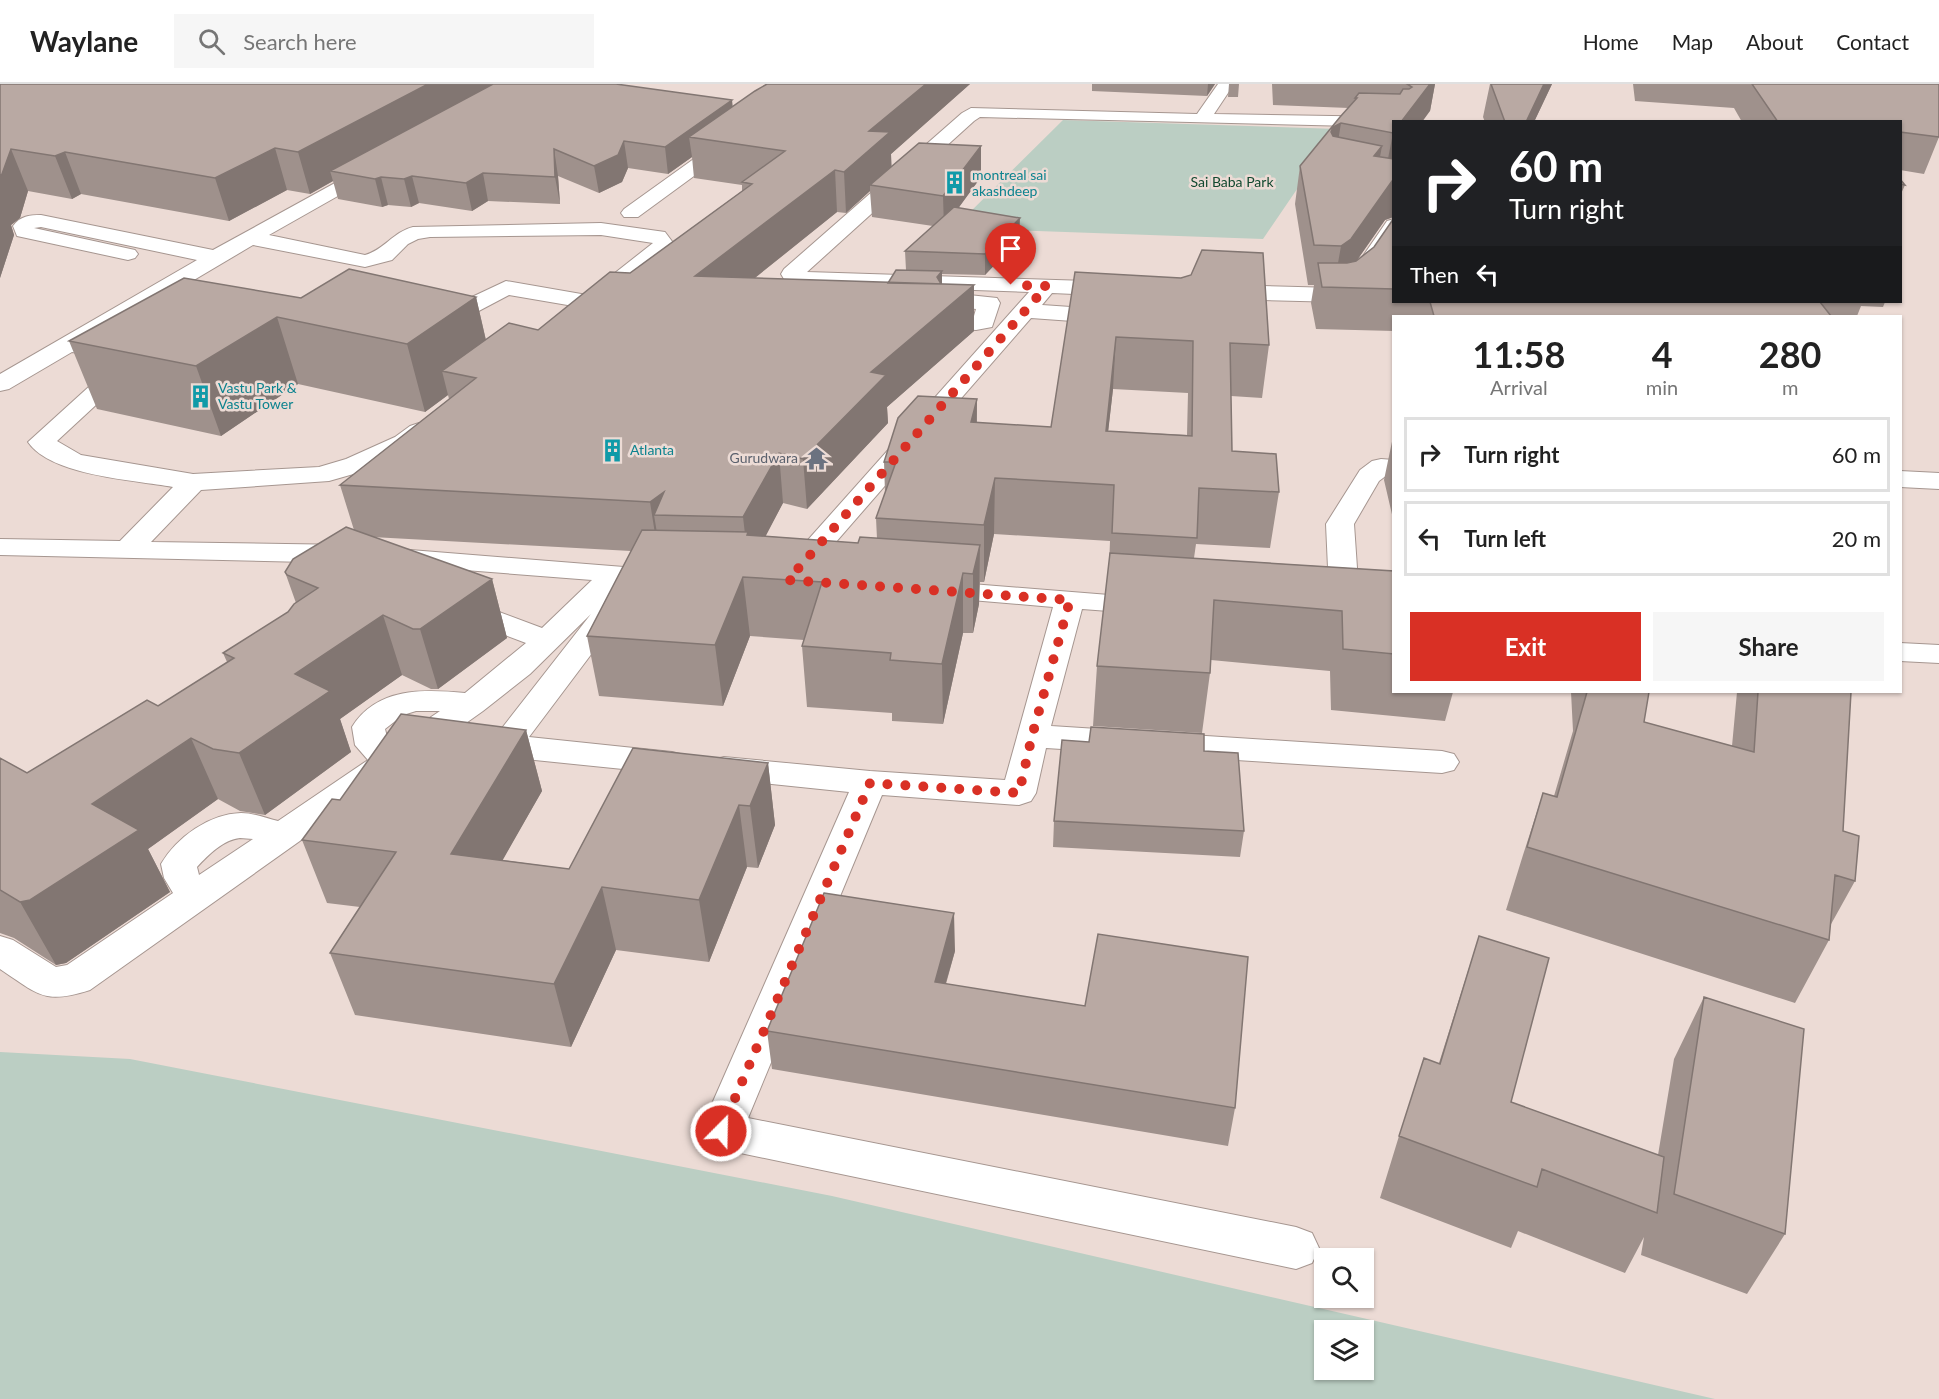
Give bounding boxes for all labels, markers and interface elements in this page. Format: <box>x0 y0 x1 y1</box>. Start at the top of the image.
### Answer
search box <box>174 14 594 68</box>
text: Waylane <box>30 24 138 58</box>
icon: search <box>195 25 228 58</box>
text: Search here <box>243 28 357 55</box>
text: Home <box>1583 29 1639 54</box>
text: Map <box>1672 29 1713 54</box>
text: About <box>1746 29 1803 54</box>
text: Contact <box>1836 29 1909 54</box>
text: 60 m <box>1509 141 1603 191</box>
icon: right <box>1410 144 1488 222</box>
place label: montreal sai akashdeep <box>972 166 1047 199</box>
building icon: montreal sai akashdeep <box>941 170 967 196</box>
park label: Sai Baba Park <box>1190 173 1274 190</box>
text: Turn right <box>1509 192 1624 225</box>
pin <box>985 223 1036 285</box>
icon: arrive <box>994 232 1027 265</box>
icon: left <box>1471 258 1504 291</box>
text: Then <box>1410 261 1459 288</box>
text: 11:58 <box>1473 332 1565 376</box>
text: 4 <box>1652 332 1673 376</box>
text: 280 <box>1759 332 1821 376</box>
text: Arrival <box>1490 375 1548 399</box>
text: min <box>1646 375 1678 399</box>
text: m <box>1782 375 1798 399</box>
place label: Vastu Park & Vastu Tower <box>218 379 297 412</box>
building icon: Vastu Park & Vastu Tower <box>187 383 213 409</box>
building icon: Atlanta <box>599 437 625 463</box>
icon: right <box>1413 438 1446 471</box>
place label: Atlanta <box>630 441 674 458</box>
text: Turn right <box>1464 441 1559 468</box>
text: 60 m <box>1832 441 1881 468</box>
temple icon: Gurudwara <box>803 445 829 471</box>
place label: Gurudwara <box>730 449 798 466</box>
icon: left <box>1413 522 1446 555</box>
text: Turn left <box>1464 525 1546 552</box>
text: 20 m <box>1832 525 1881 552</box>
button: Exit <box>1410 612 1641 681</box>
button: Share <box>1653 612 1884 681</box>
position arrow <box>689 1099 753 1163</box>
map controls <box>1314 1248 1374 1380</box>
button: search <box>1314 1248 1374 1308</box>
button: layers <box>1314 1320 1374 1380</box>

